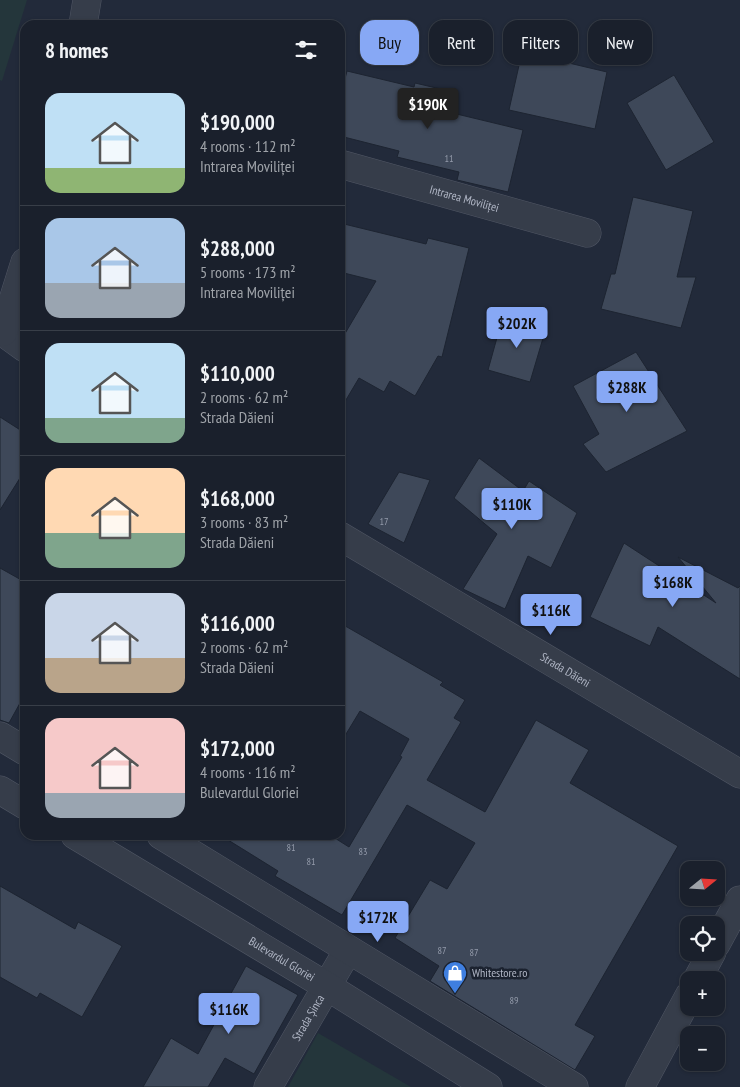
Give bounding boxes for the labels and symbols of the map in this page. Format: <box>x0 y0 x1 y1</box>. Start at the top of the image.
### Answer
pin: $190K <box>393 88 463 130</box>
house number: 11 <box>445 152 454 165</box>
street label: Intrarea Moviliței <box>428 181 501 215</box>
pin: $202K <box>482 306 552 349</box>
pin: $288K <box>592 370 662 413</box>
pin: $110K <box>477 488 547 530</box>
house number: 17 <box>380 515 389 528</box>
pin: $168K <box>638 566 708 608</box>
pin: $116K <box>516 594 586 636</box>
street label: Strada Dăieni <box>538 649 593 690</box>
house number: 81 <box>287 841 296 854</box>
house number: 83 <box>359 845 368 858</box>
house number: 81 <box>307 855 316 868</box>
north arrow <box>680 861 725 906</box>
pin: $172K <box>343 900 413 943</box>
street label: Bulevardul Gloriei <box>246 933 318 984</box>
house number: 87 <box>438 944 447 957</box>
house number: 87 <box>470 946 479 959</box>
shop icon: Whitestore.ro <box>442 960 468 994</box>
place label: Whitestore.ro <box>472 965 527 980</box>
pin: $116K <box>194 992 264 1035</box>
street label: Strada Șinca <box>289 992 327 1044</box>
house number: 89 <box>510 994 519 1007</box>

